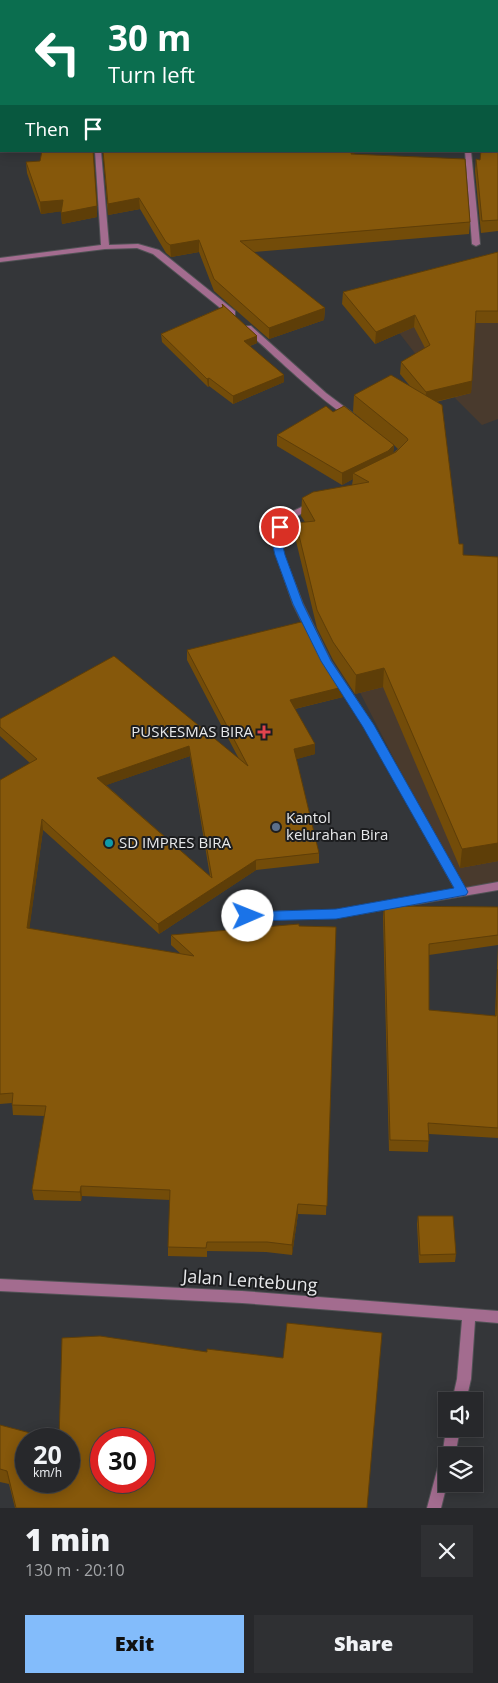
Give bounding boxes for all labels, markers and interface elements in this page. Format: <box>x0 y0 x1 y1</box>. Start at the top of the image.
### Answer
text: 30 m <box>108 14 191 61</box>
icon: left <box>25 20 90 85</box>
text: Turn left <box>108 59 195 89</box>
icon: arrive <box>79 115 107 143</box>
text: Then <box>25 116 69 142</box>
pin <box>259 506 301 548</box>
icon: arrive <box>266 513 294 541</box>
place label: PUSKESMAS BIRA <box>131 721 254 741</box>
marker: PUSKESMAS BIRA <box>257 725 271 739</box>
place label: Kantol kelurahan Bira <box>286 807 388 844</box>
marker: Kantol kelurahan Bira <box>270 821 282 833</box>
place label: SD IMPRES BIRA <box>119 832 232 852</box>
marker: SD IMPRES BIRA <box>103 837 115 849</box>
position arrow <box>221 889 273 941</box>
street label: Jalan Lentebung <box>180 1263 318 1297</box>
map controls <box>438 1392 483 1492</box>
button: sound <box>438 1392 483 1437</box>
speed limit sign: 30 <box>90 1428 155 1493</box>
text: 20 <box>33 1437 62 1471</box>
button: layers <box>438 1447 483 1492</box>
text: km/h <box>33 1464 62 1481</box>
text: 1 min <box>25 1519 110 1560</box>
button: close <box>421 1525 473 1577</box>
text: 130 m · 20:10 <box>25 1559 125 1581</box>
button: Exit <box>25 1615 244 1673</box>
button: Share <box>254 1615 473 1673</box>

